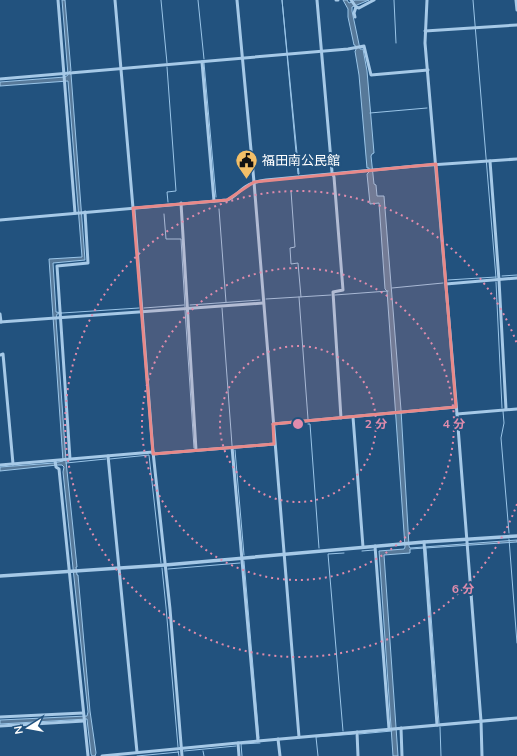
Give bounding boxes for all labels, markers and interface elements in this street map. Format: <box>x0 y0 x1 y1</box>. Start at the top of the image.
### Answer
public building icon: 福田南公民館 <box>233 148 259 181</box>
place label: 福田南公民館 <box>262 152 340 170</box>
text: 2 分 <box>365 416 387 432</box>
text: 4 分 <box>443 416 465 432</box>
centre of rings <box>291 417 305 431</box>
text: 6 分 <box>452 581 474 597</box>
north arrow <box>8 708 48 748</box>
text: N <box>11 724 27 735</box>

